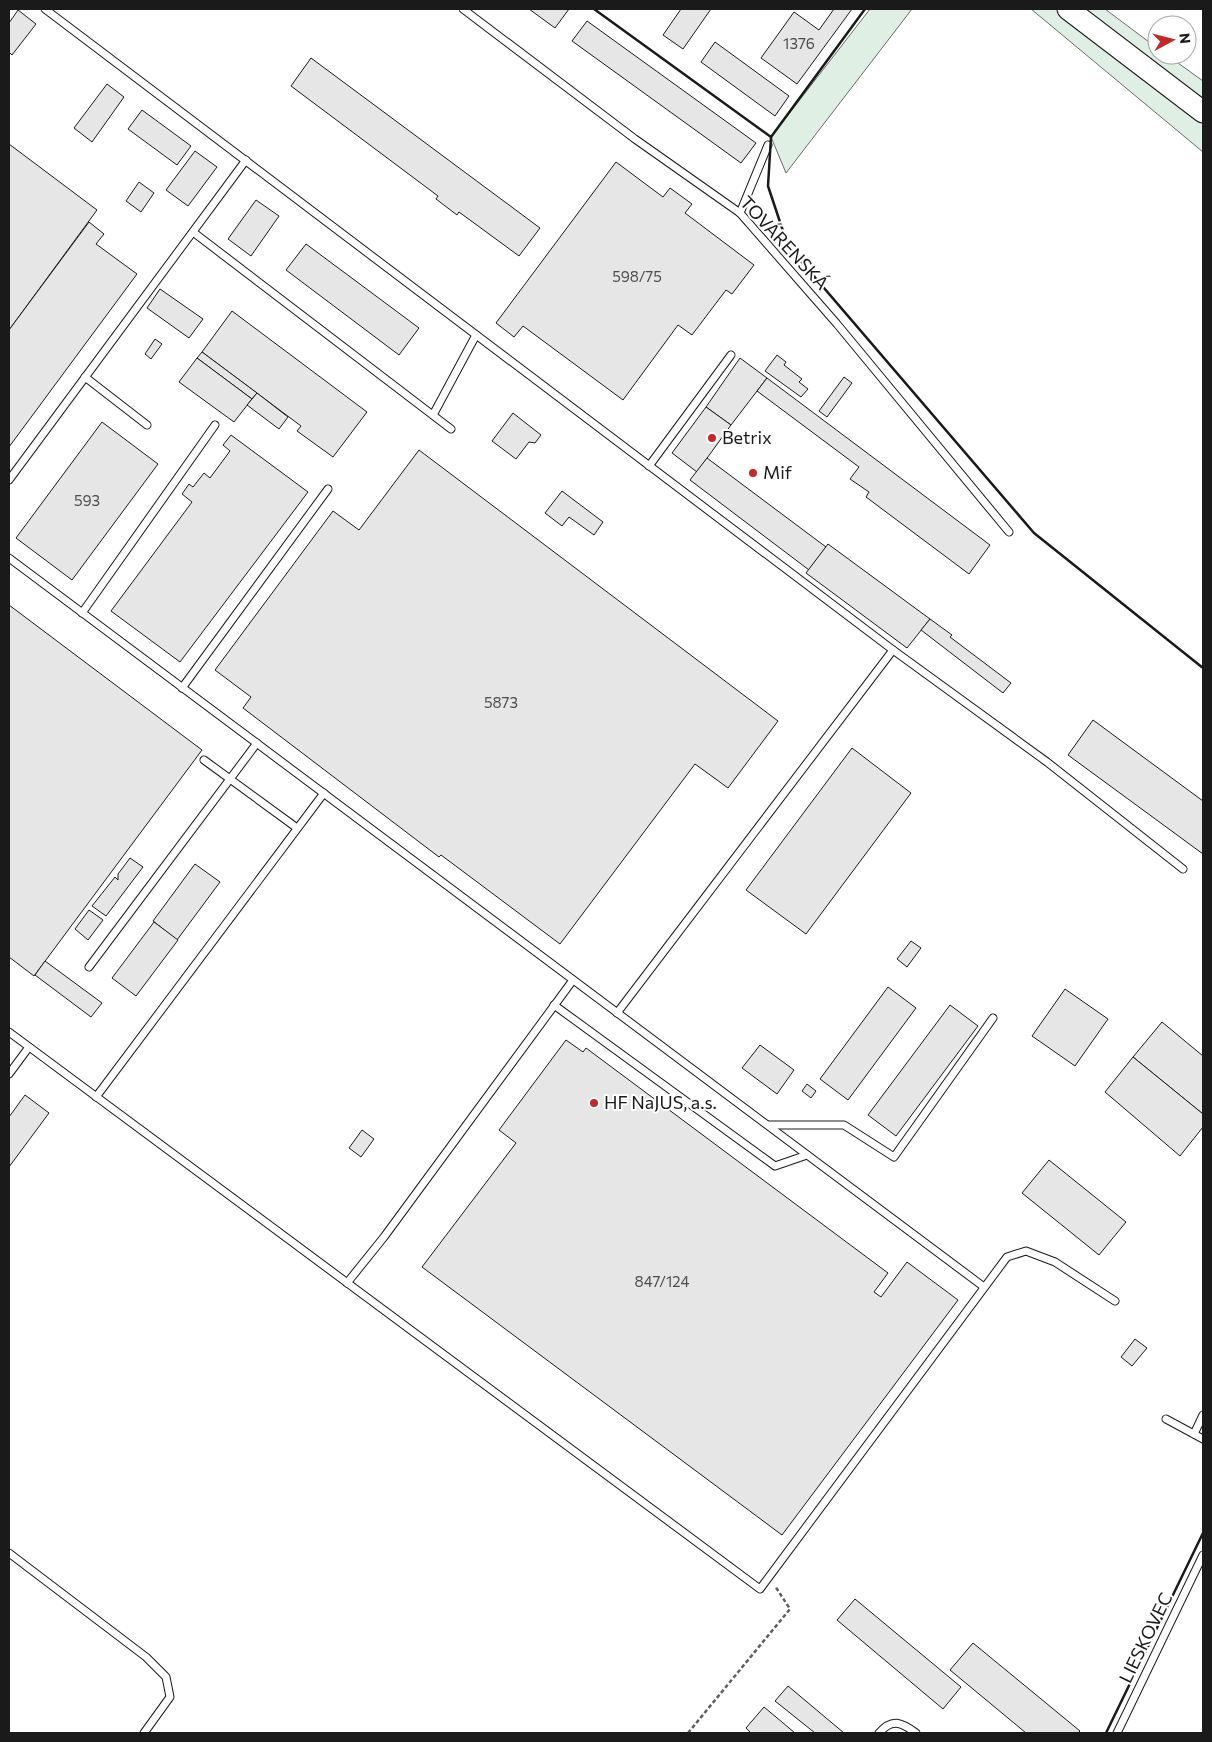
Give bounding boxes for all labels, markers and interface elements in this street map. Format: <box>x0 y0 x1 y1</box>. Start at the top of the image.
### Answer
north arrow <box>1147 15 1197 65</box>
text: N <box>1176 32 1194 45</box>
house number: 1376 <box>783 34 815 52</box>
street label: TOVÁRENSKÁ <box>736 191 834 294</box>
house number: 598/75 <box>612 267 662 285</box>
place label: Betrix <box>722 426 772 448</box>
marker: Betrix <box>706 432 718 444</box>
place label: Mif <box>763 461 793 483</box>
marker: Mif <box>747 467 759 479</box>
house number: 593 <box>74 491 100 509</box>
house number: 5873 <box>484 693 518 711</box>
place label: HF NaJUS, a.s. <box>604 1091 717 1113</box>
marker: HF NaJUS, a.s. <box>588 1097 600 1109</box>
house number: 847/124 <box>635 1272 689 1290</box>
street label: LIESKOVEC <box>1114 1589 1176 1686</box>

